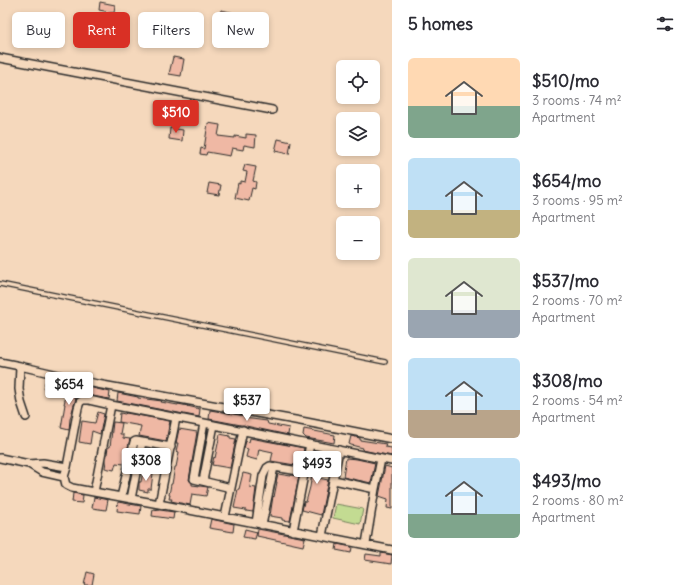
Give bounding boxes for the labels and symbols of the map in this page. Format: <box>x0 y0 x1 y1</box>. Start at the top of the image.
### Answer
pin: $510 <box>152 100 200 134</box>
pin: $654 <box>45 372 93 406</box>
pin: $537 <box>223 388 271 422</box>
pin: $308 <box>122 448 170 482</box>
pin: $493 <box>293 451 341 485</box>

